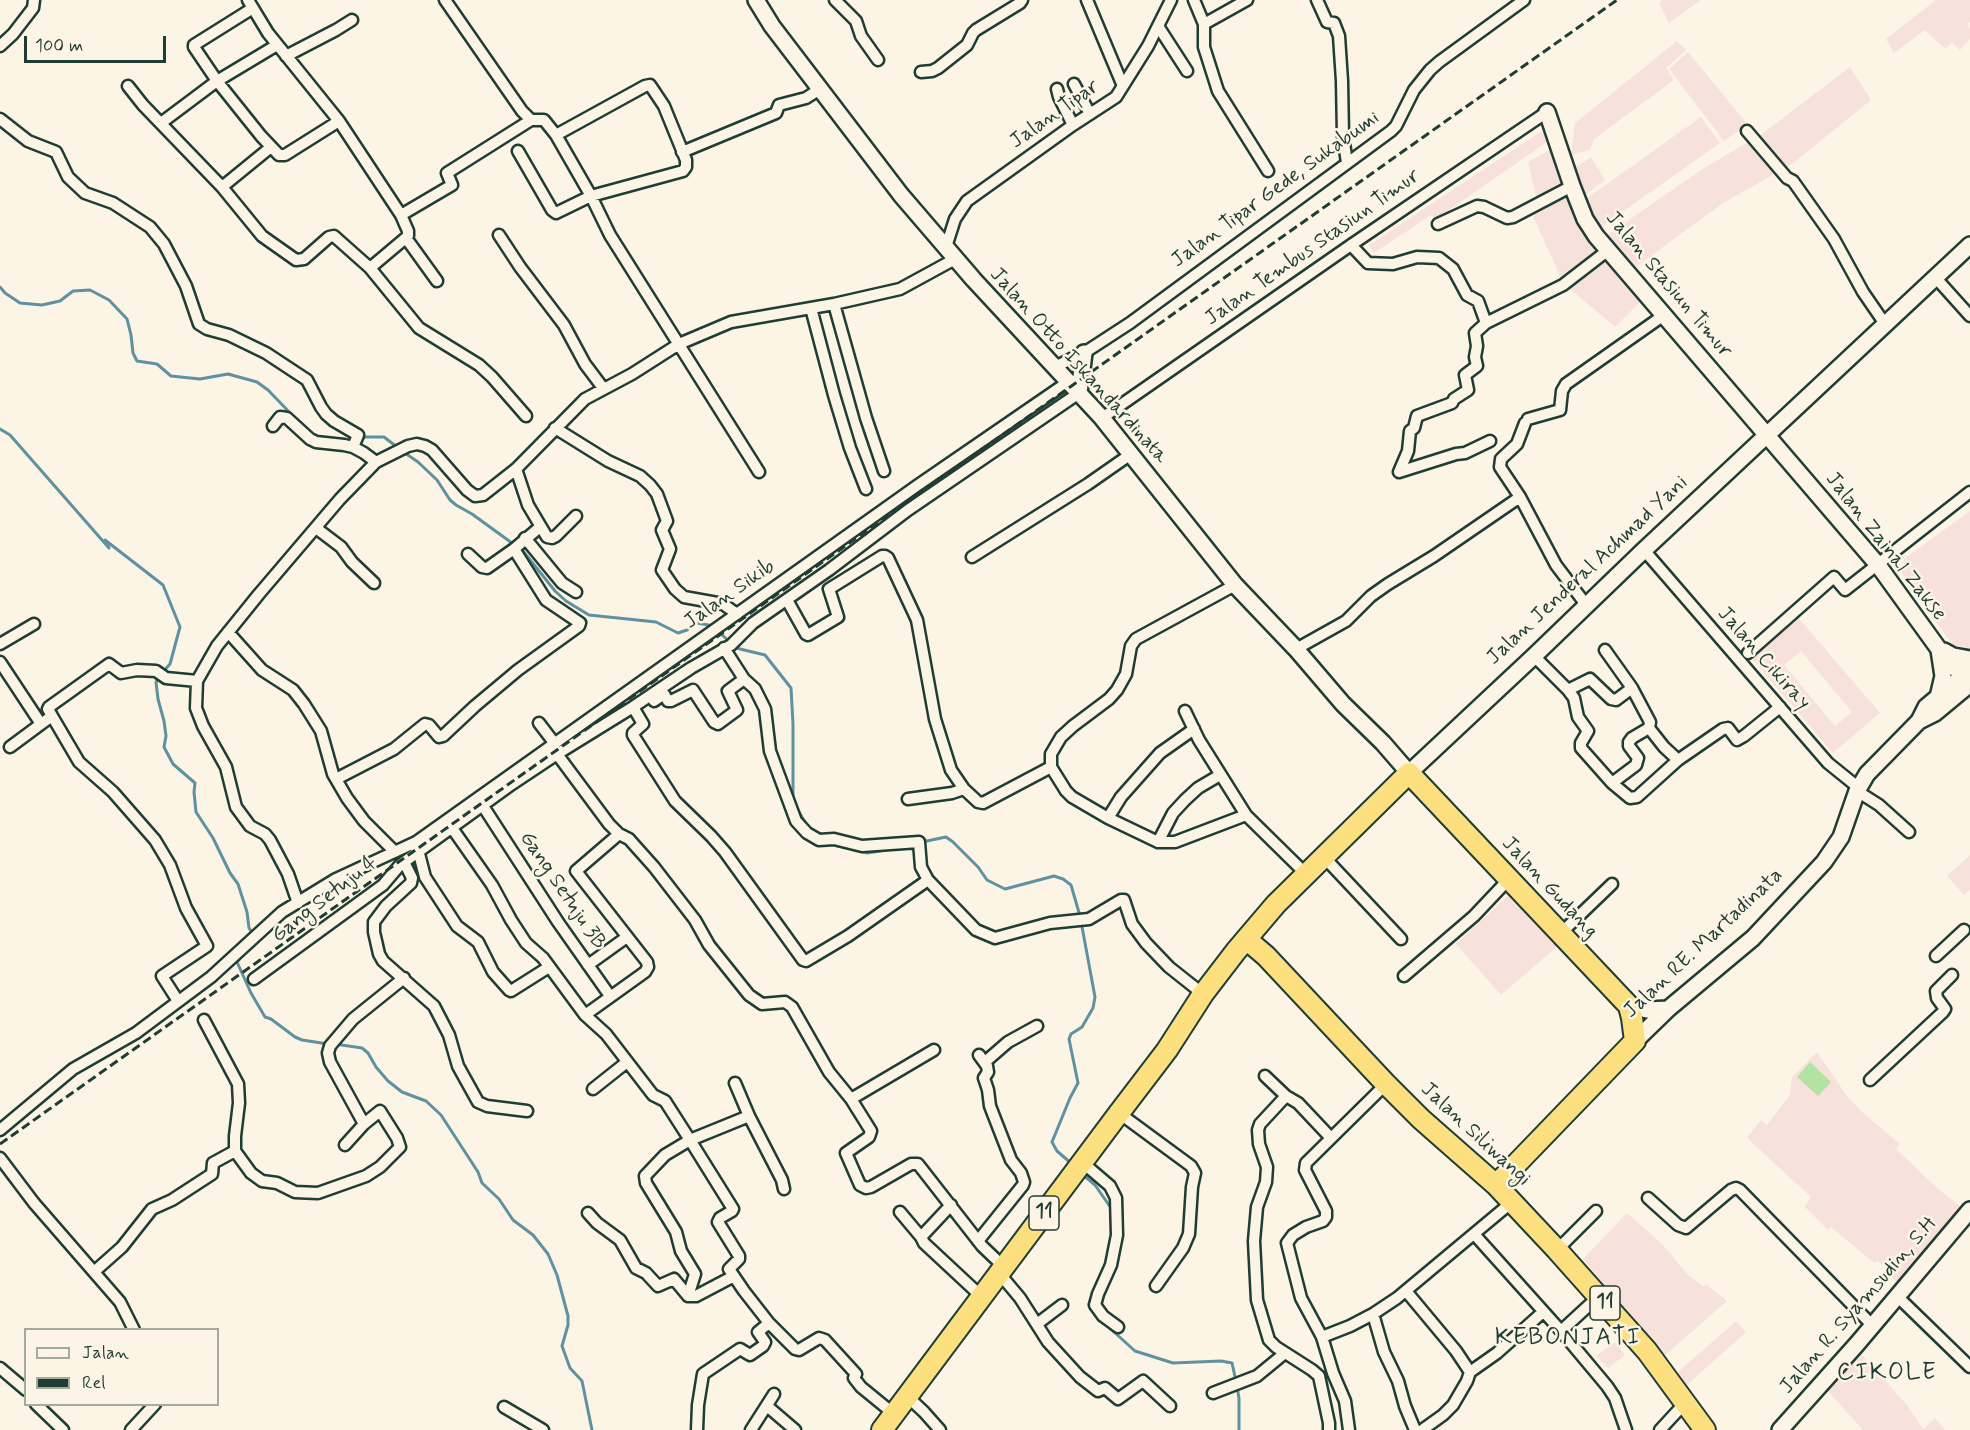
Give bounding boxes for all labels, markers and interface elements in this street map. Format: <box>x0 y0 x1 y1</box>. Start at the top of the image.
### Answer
scale bar <box>27 24 170 62</box>
text: 100 m <box>35 34 83 58</box>
street label: Jalan Tipar <box>1005 75 1105 155</box>
street label: Jalan Tipar Gede, Sukabumi <box>1167 106 1385 274</box>
street label: Jalan Tembus Stasiun Timur <box>1201 164 1425 332</box>
street label: Jalan Stasiun Timur <box>1599 206 1737 364</box>
street label: Jalan Otto Iskandardinata <box>983 263 1173 469</box>
street label: Jalan Zainal Zakse <box>1819 468 1951 626</box>
street label: Jalan Jenderal Achmad Yani <box>1482 471 1694 671</box>
street label: Jalan Sikib <box>680 555 780 635</box>
street label: Jalan Cikiray <box>1711 602 1815 716</box>
street label: Gang Setuju 3B <box>513 827 611 955</box>
street label: Jalan Gudang <box>1495 832 1603 944</box>
street label: Gang Setuju 4 <box>267 851 383 949</box>
street label: Jalan RE. Martadinata <box>1619 864 1789 1024</box>
street label: Jalan Siliwangi <box>1415 1078 1535 1192</box>
road number: 11 <box>1029 1196 1059 1230</box>
street label: Jalan R. Syamsudin, S.H <box>1775 1212 1943 1400</box>
road number: 11 <box>1590 1286 1620 1320</box>
district label: KEBONJATI <box>1494 1325 1642 1353</box>
legend <box>24 1328 219 1406</box>
text: Jalan <box>82 1341 129 1365</box>
district label: CIKOLE <box>1838 1360 1936 1388</box>
text: Rel <box>82 1371 106 1395</box>

